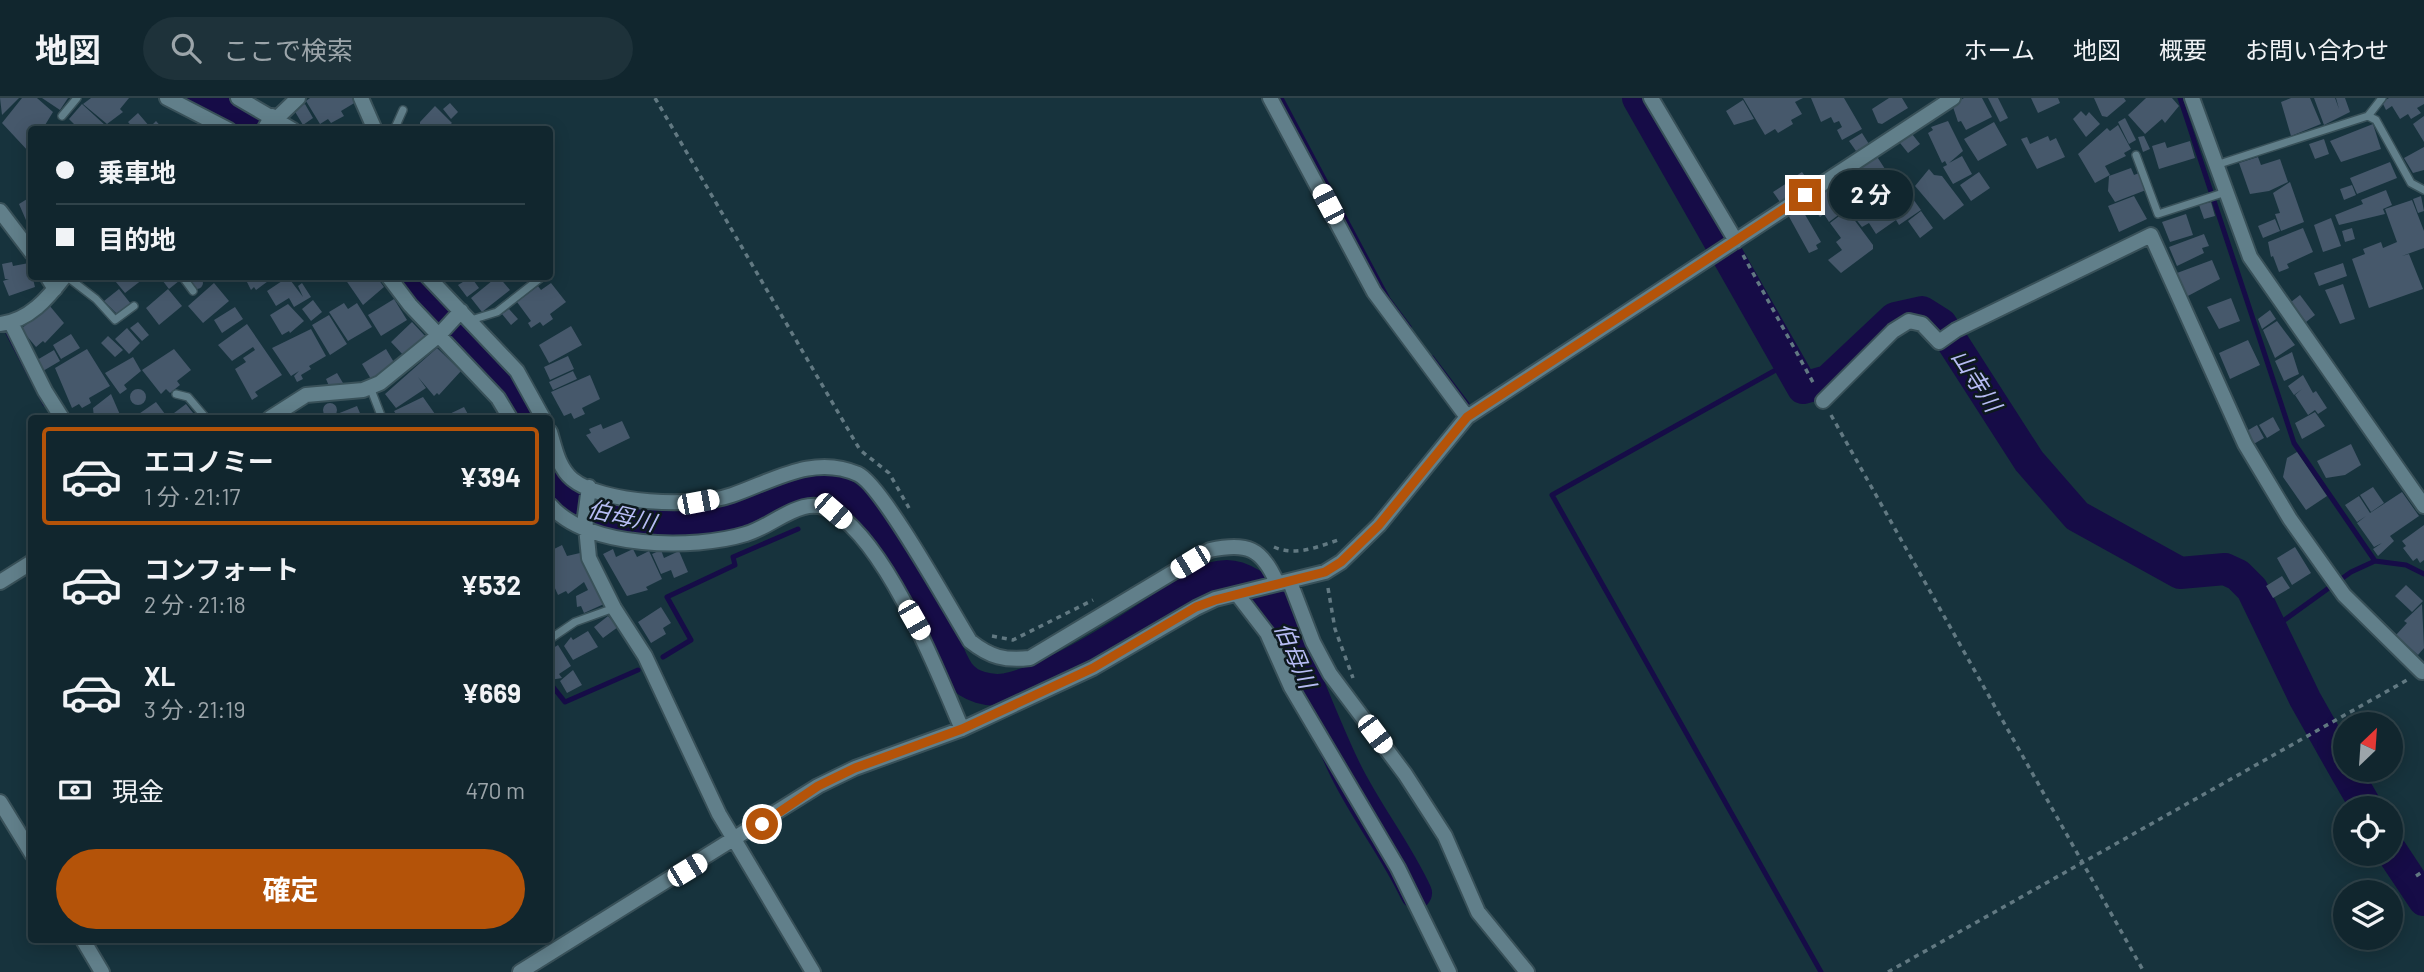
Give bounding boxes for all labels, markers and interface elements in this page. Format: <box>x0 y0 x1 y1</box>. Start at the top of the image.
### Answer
search box <box>143 17 633 80</box>
text: 地図 <box>35 29 101 69</box>
icon: search <box>167 29 205 67</box>
text: ここで検索 <box>223 34 353 65</box>
text: ホーム <box>1964 35 2035 64</box>
text: 地図 <box>2073 35 2121 64</box>
text: 概要 <box>2159 35 2207 64</box>
text: お問い合わせ <box>2245 35 2389 64</box>
text: 乗車地 <box>98 156 176 187</box>
callout: 2 分 <box>1829 170 1913 220</box>
route end <box>1789 179 1821 211</box>
text: 2 分 <box>1851 180 1891 208</box>
car <box>1309 181 1348 227</box>
text: 目的地 <box>98 223 176 254</box>
water label: 山寺川 <box>1946 343 2009 419</box>
icon: car <box>60 445 123 508</box>
text: エコノミー <box>144 445 274 476</box>
text: ¥394 <box>460 461 521 492</box>
text: 1 分 · 21:17 <box>144 482 240 510</box>
car <box>676 488 721 516</box>
car <box>811 489 856 533</box>
water label: 伯母川 <box>585 494 662 537</box>
car <box>1167 542 1214 582</box>
icon: car <box>60 553 123 616</box>
text: コンフォート <box>144 553 299 584</box>
text: ¥532 <box>461 569 521 600</box>
text: 2 分 · 21:18 <box>144 590 246 618</box>
car <box>895 597 934 643</box>
water label: 伯母川 <box>1270 618 1324 695</box>
text: XL <box>144 660 175 691</box>
icon: car <box>60 661 123 724</box>
text: ¥669 <box>461 677 521 708</box>
text: 3 分 · 21:19 <box>144 695 245 723</box>
car <box>1354 711 1397 757</box>
north arrow <box>2333 712 2403 782</box>
map controls <box>2333 712 2403 950</box>
icon: cash <box>56 771 94 809</box>
text: 現金 <box>112 775 164 806</box>
text: 470 m <box>466 776 525 804</box>
button: locate <box>2333 796 2403 866</box>
route start <box>746 808 778 840</box>
button: 確定 <box>56 849 525 929</box>
car <box>664 850 711 890</box>
button: layers <box>2333 880 2403 950</box>

